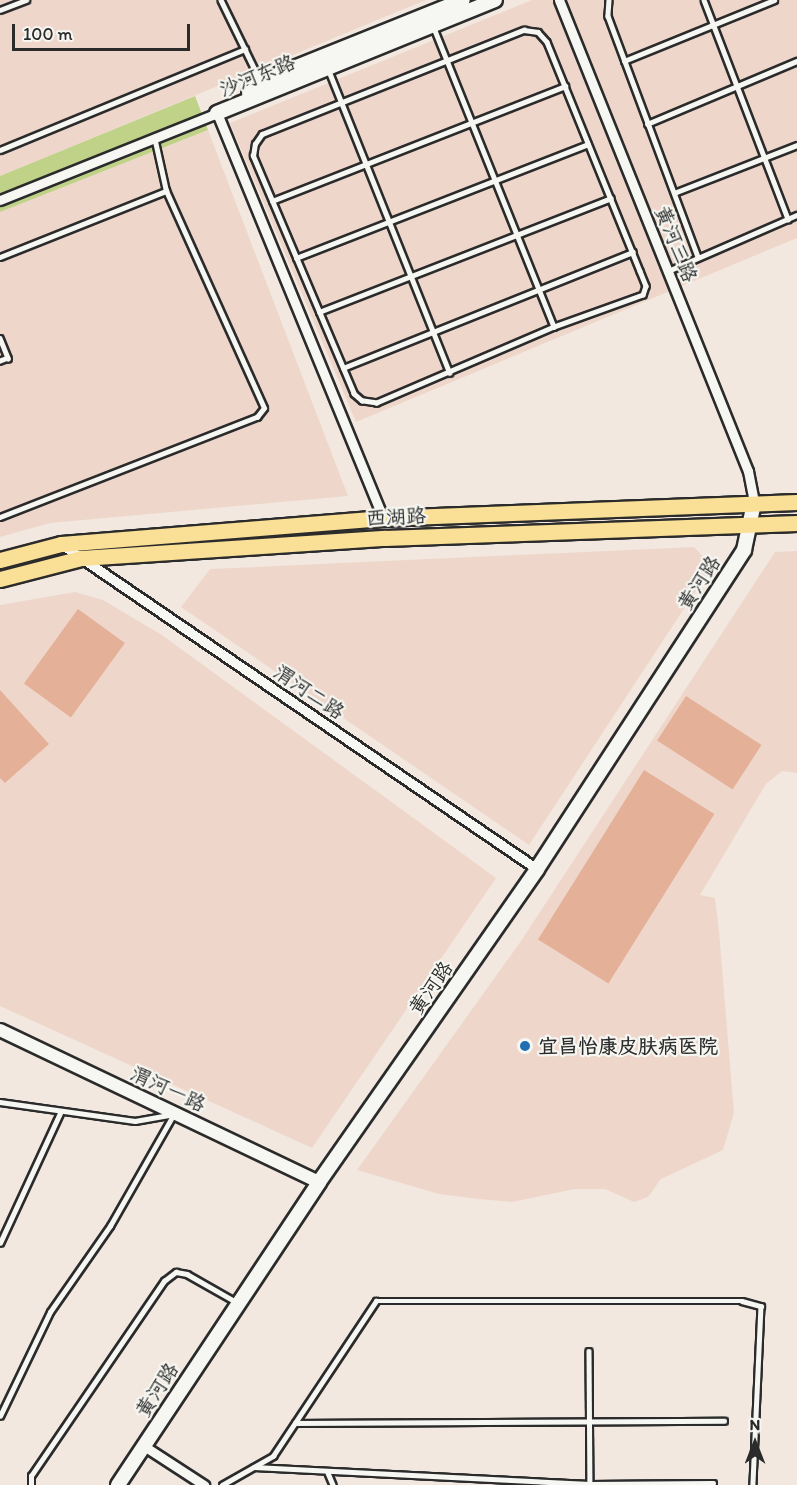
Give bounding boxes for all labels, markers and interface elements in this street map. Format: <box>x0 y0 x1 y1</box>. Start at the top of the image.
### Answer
scale bar <box>15 12 194 50</box>
text: 100 m <box>23 23 73 45</box>
street label: 沙河东路 <box>215 50 299 102</box>
street label: 黄河三路 <box>650 202 702 286</box>
street label: 西湖路 <box>365 503 427 531</box>
street label: 黄河路 <box>673 551 725 615</box>
street label: 渭河二路 <box>269 660 349 724</box>
street label: 黄河路 <box>404 957 458 1019</box>
place label: 宜昌怡康皮肤病医院 <box>538 1034 718 1058</box>
marker: 宜昌怡康皮肤病医院 <box>516 1037 534 1055</box>
street label: 渭河一路 <box>127 1061 209 1117</box>
street label: 黄河路 <box>131 1358 183 1422</box>
north arrow <box>725 1413 785 1473</box>
text: N <box>750 1415 760 1434</box>

